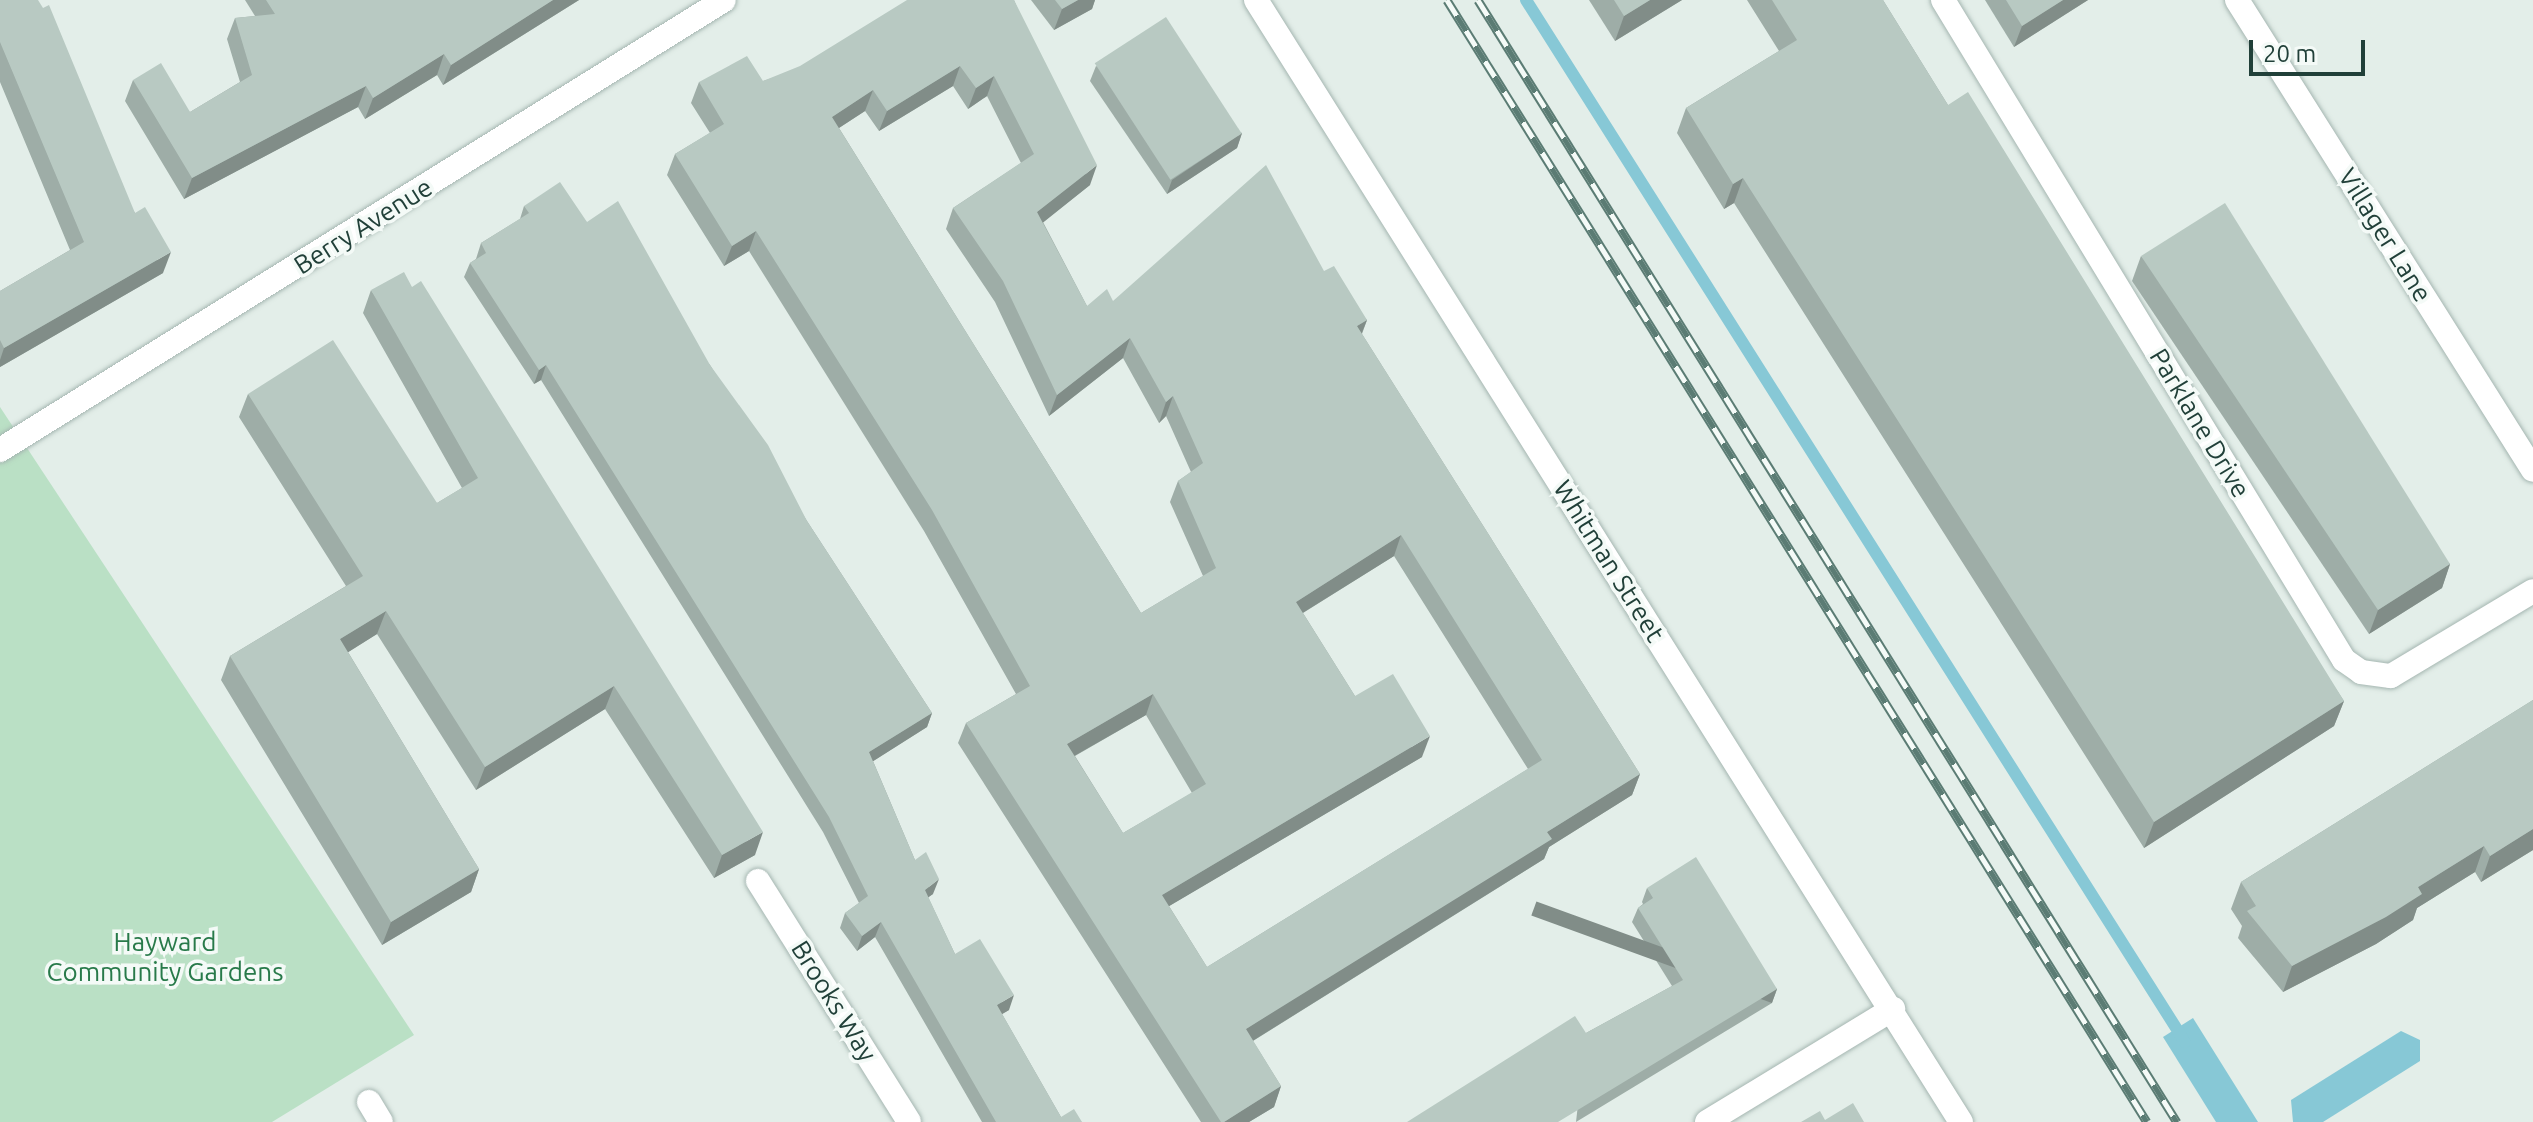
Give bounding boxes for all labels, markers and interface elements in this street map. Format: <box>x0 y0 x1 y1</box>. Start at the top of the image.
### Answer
scale bar <box>2253 24 2369 74</box>
text: 20 m <box>2263 40 2316 67</box>
street label: Villager Lane <box>2332 162 2438 308</box>
street label: Berry Avenue <box>288 171 438 281</box>
street label: Parklane Drive <box>2143 343 2257 503</box>
street label: Whitman Street <box>1547 474 1671 648</box>
park label: Hayward Community Gardens <box>47 926 283 988</box>
street label: Brooks Way <box>785 935 883 1067</box>

